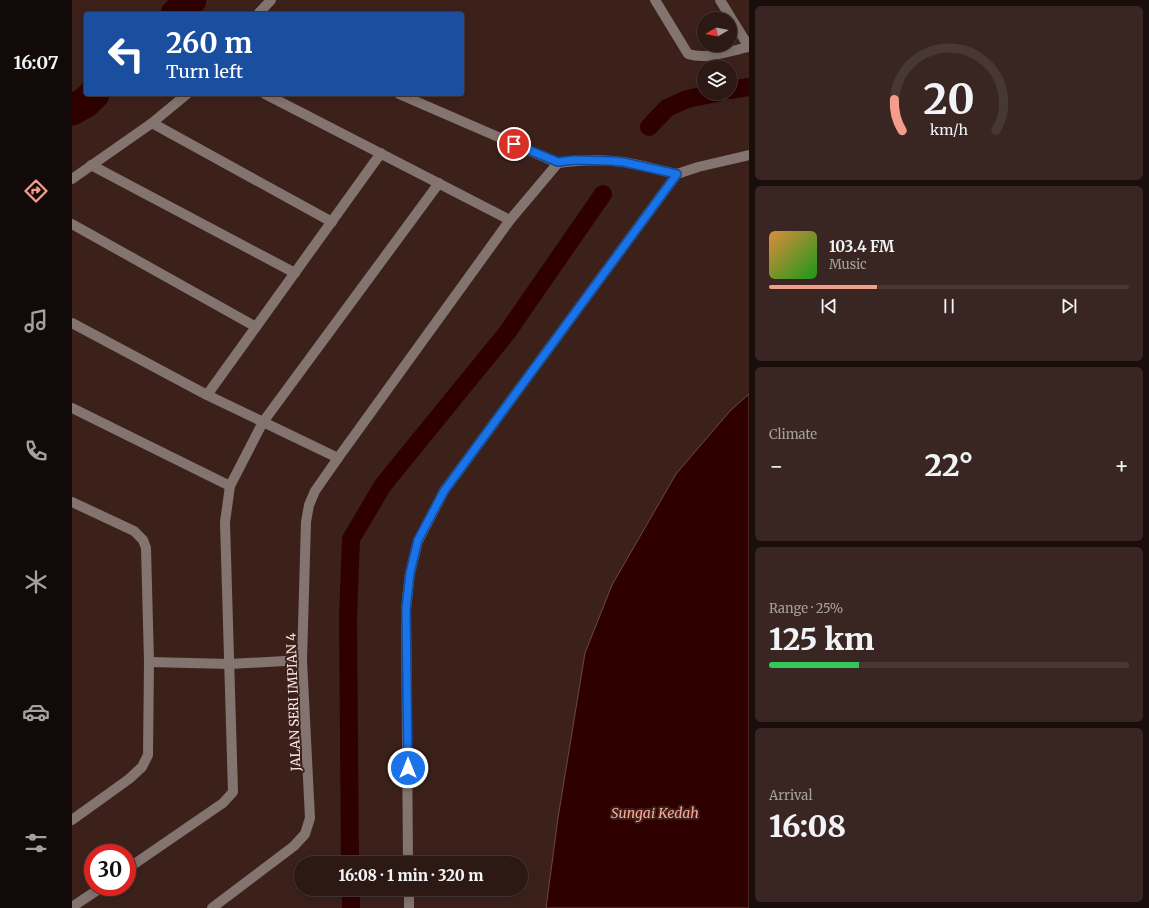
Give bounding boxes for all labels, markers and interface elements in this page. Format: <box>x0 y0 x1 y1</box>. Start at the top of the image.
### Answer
north arrow <box>697 12 737 52</box>
map controls <box>697 12 737 100</box>
text: 260 m <box>166 25 252 61</box>
icon: left <box>100 28 152 80</box>
text: 16:07 <box>14 51 58 74</box>
text: Turn left <box>166 60 243 83</box>
button: layers <box>697 60 737 100</box>
text: 20 <box>923 73 975 125</box>
text: km/h <box>930 121 968 139</box>
pin <box>497 127 531 161</box>
icon: arrive <box>503 133 525 155</box>
icon: directions <box>22 177 50 205</box>
text: 103.4 FM <box>829 237 894 256</box>
text: Music <box>829 256 867 273</box>
icon: previous <box>818 295 840 317</box>
icon: pause <box>938 295 960 317</box>
icon: next <box>1058 295 1080 317</box>
icon: music <box>22 307 50 335</box>
text: Climate <box>769 426 817 443</box>
icon: phone <box>22 437 50 465</box>
text: 22° <box>925 446 973 484</box>
text: − <box>769 452 784 480</box>
text: + <box>1114 452 1129 480</box>
icon: climate <box>22 568 50 596</box>
text: Range · 25% <box>769 600 843 617</box>
text: 125 km <box>769 620 874 658</box>
street label: JALAN SERI IMPIAN 4 <box>283 633 304 772</box>
icon: car <box>22 698 50 726</box>
position arrow <box>387 747 429 789</box>
text: Arrival <box>769 787 812 804</box>
water label: Sungai Kedah <box>611 804 699 822</box>
text: 16:08 <box>769 807 846 845</box>
icon: filters <box>22 829 50 857</box>
speed limit sign: 30 <box>84 844 136 896</box>
text: 16:08 · 1 min · 320 m <box>339 866 483 885</box>

